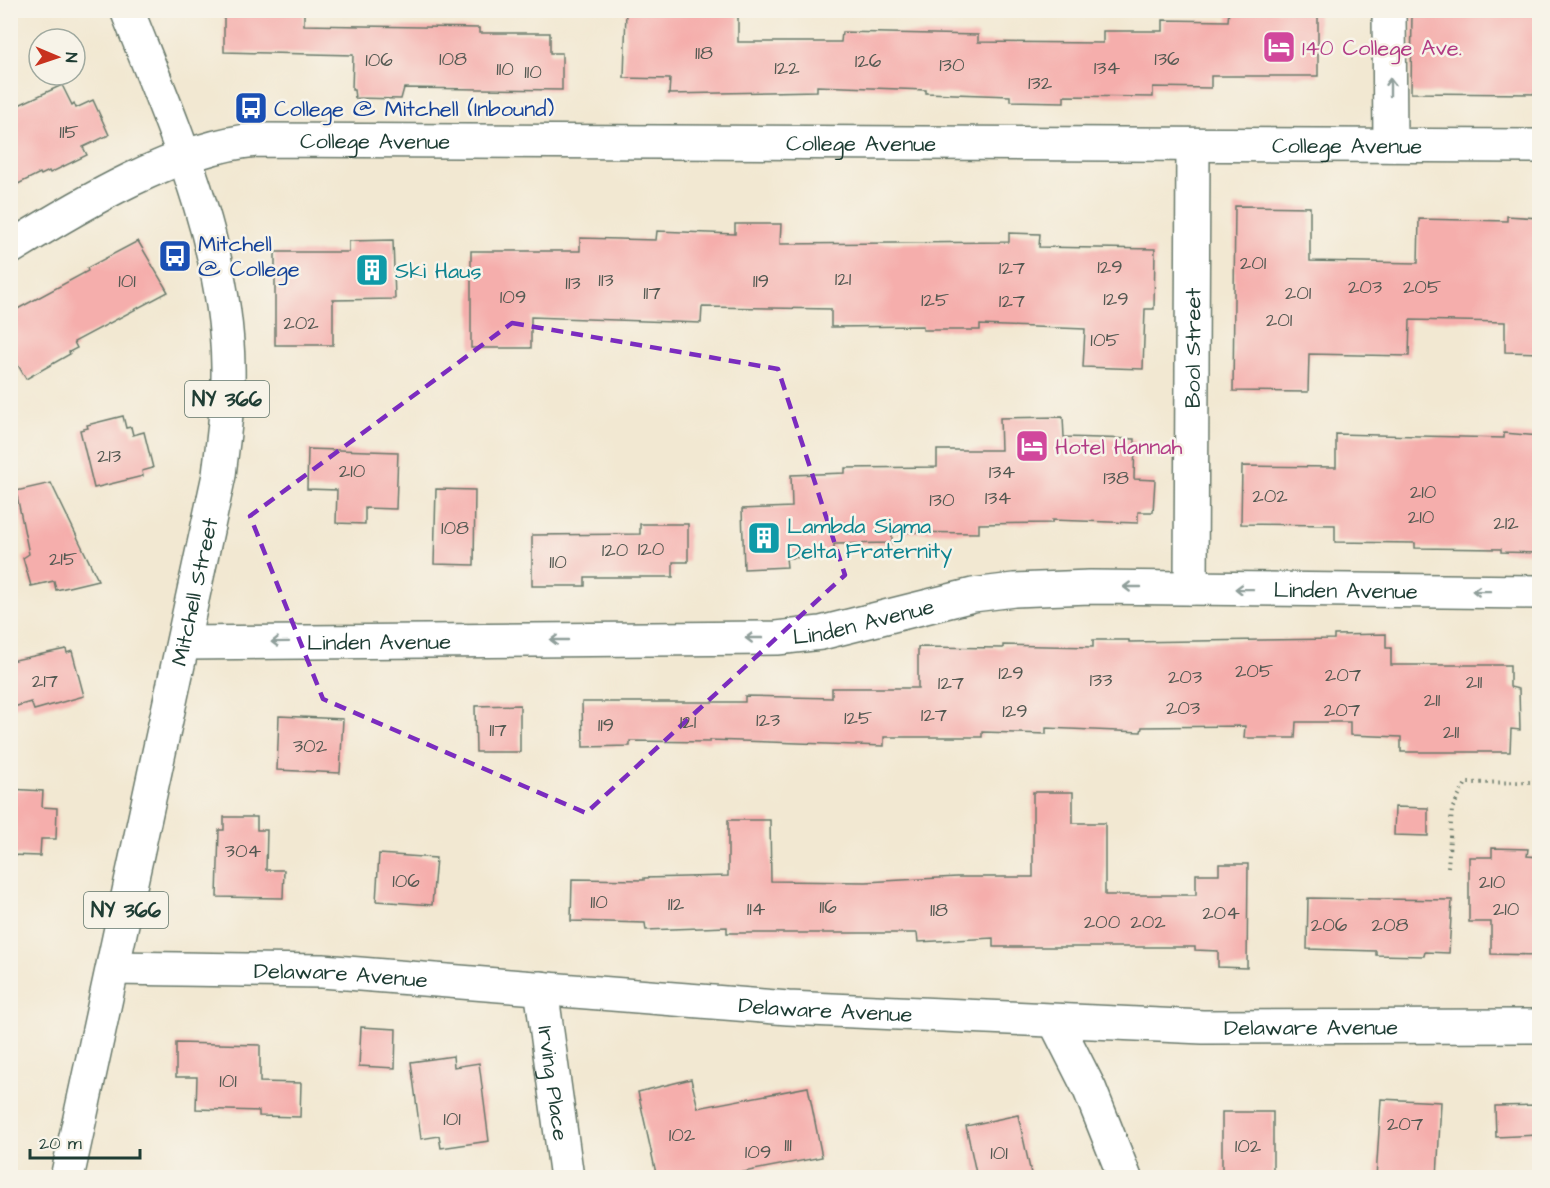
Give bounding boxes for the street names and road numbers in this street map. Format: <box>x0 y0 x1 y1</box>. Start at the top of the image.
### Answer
street label: College Avenue <box>300 126 450 158</box>
street label: College Avenue <box>786 128 936 161</box>
street label: College Avenue <box>1272 131 1422 163</box>
street label: Bool Street <box>1178 288 1209 408</box>
road number: NY 366 <box>185 381 269 417</box>
street label: Mitchell Street <box>164 515 226 669</box>
street label: Linden Avenue <box>1273 575 1418 608</box>
street label: Linden Avenue <box>791 591 937 653</box>
street label: Linden Avenue <box>307 627 451 659</box>
road number: NY 366 <box>84 892 168 928</box>
street label: Delaware Avenue <box>254 956 429 996</box>
street label: Delaware Avenue <box>737 990 913 1031</box>
street label: Delaware Avenue <box>1224 1012 1398 1044</box>
street label: Irving Place <box>529 1024 576 1143</box>

